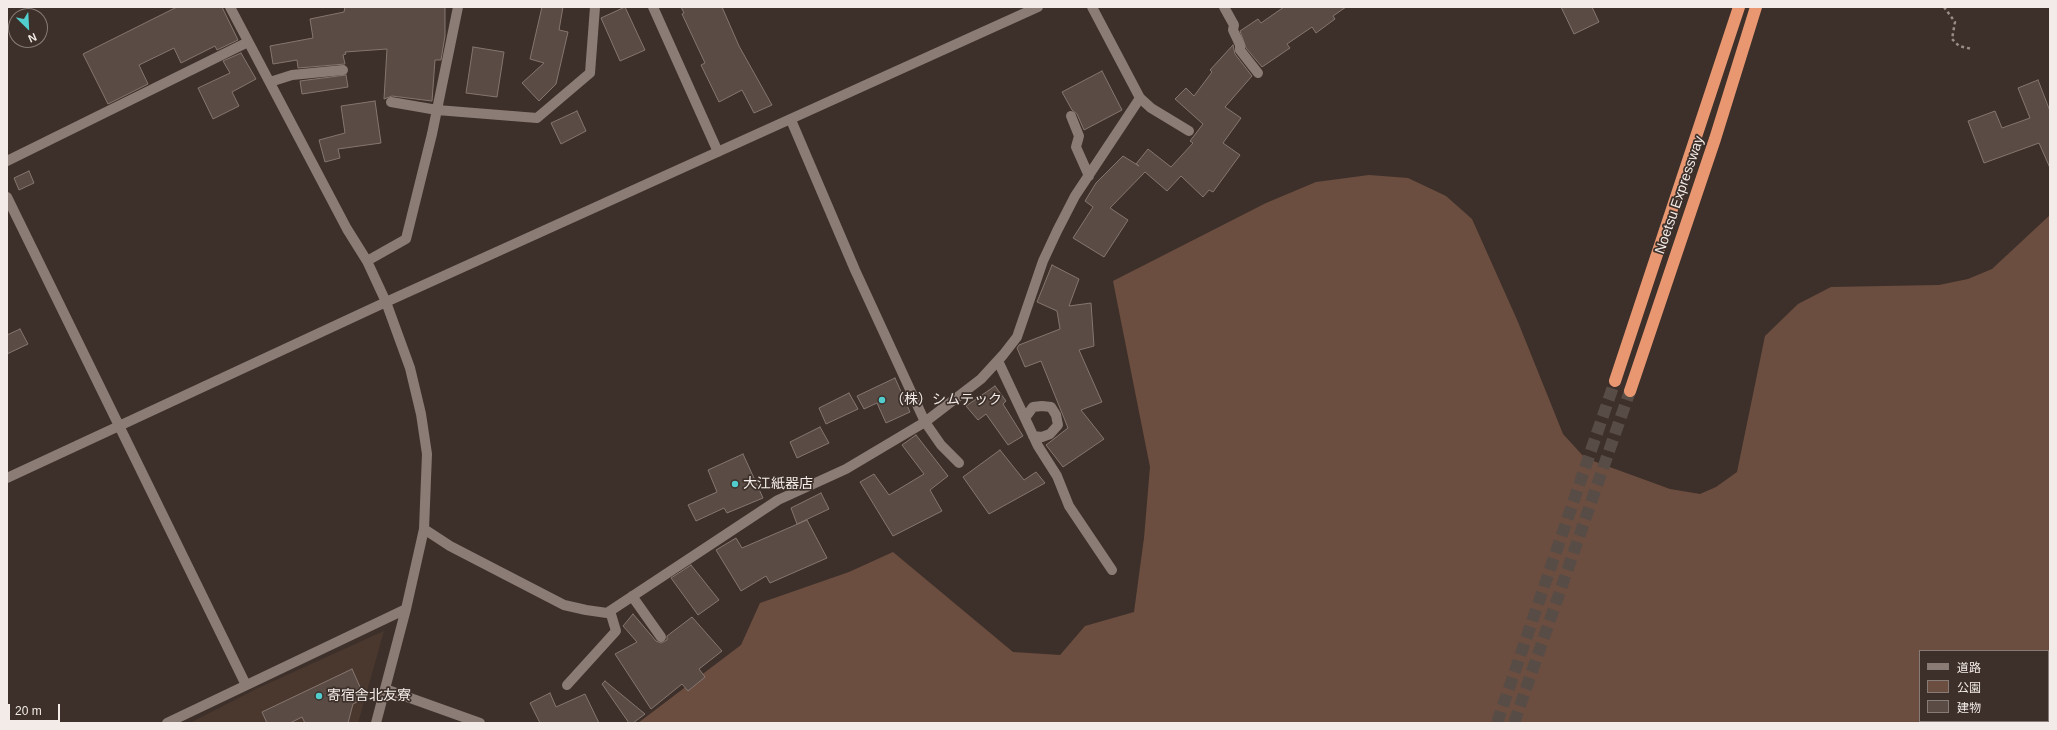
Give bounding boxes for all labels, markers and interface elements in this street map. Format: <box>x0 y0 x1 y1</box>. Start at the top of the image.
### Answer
north arrow <box>8 8 48 48</box>
text: N <box>26 31 39 45</box>
street label: Noetsu Expressway <box>1652 134 1708 256</box>
place label: （株）シムテック <box>890 392 1002 408</box>
marker: （株）シムテック <box>877 395 887 405</box>
place label: 大江紙器店 <box>743 476 813 492</box>
marker: 大江紙器店 <box>730 479 740 489</box>
legend <box>1919 650 2049 722</box>
text: 道路 <box>1957 661 1981 675</box>
text: 公園 <box>1957 681 1981 695</box>
place label: 寄宿舎北友寮 <box>327 688 411 704</box>
marker: 寄宿舎北友寮 <box>314 691 324 701</box>
scale bar <box>10 696 62 722</box>
text: 建物 <box>1957 701 1981 715</box>
text: 20 m <box>15 704 42 718</box>

